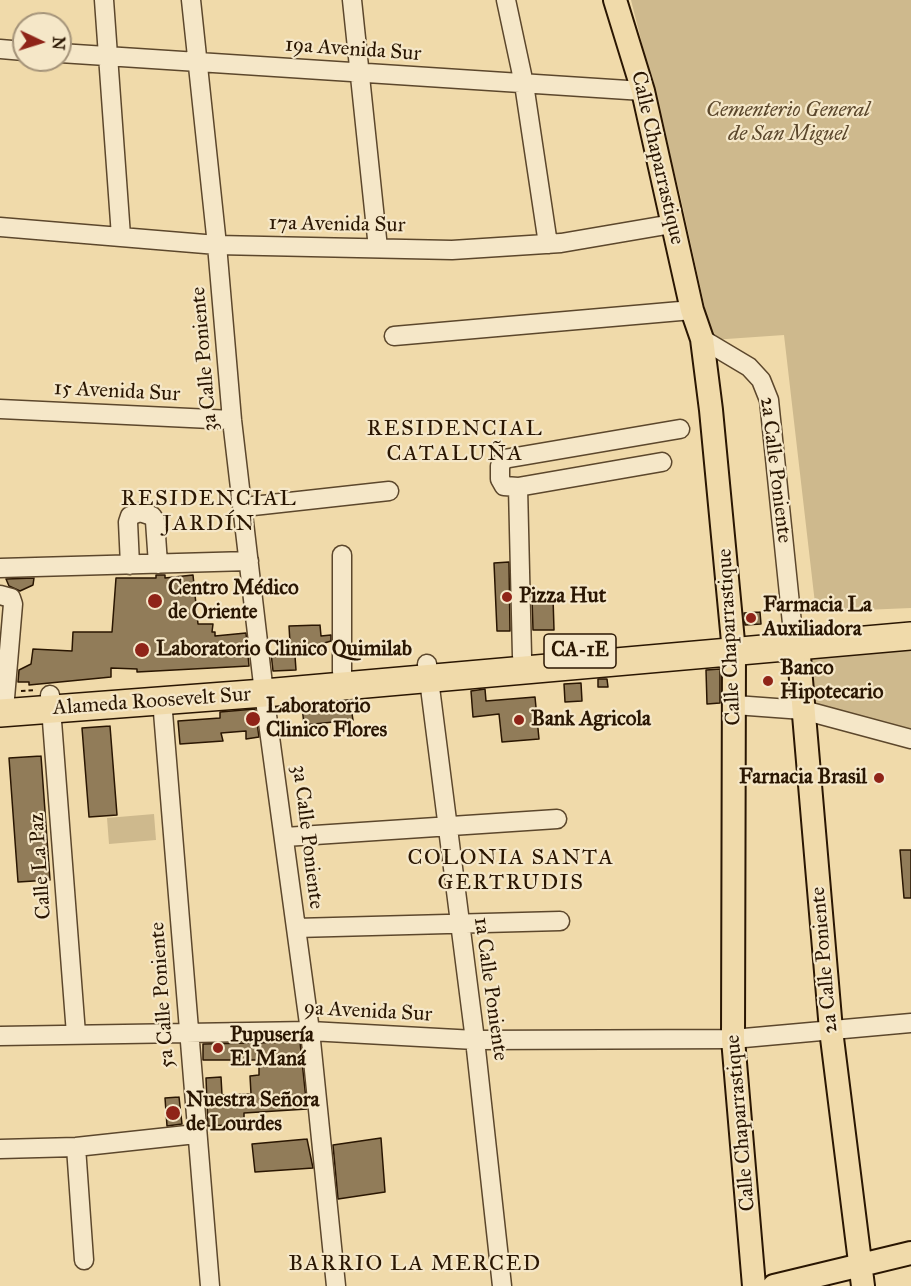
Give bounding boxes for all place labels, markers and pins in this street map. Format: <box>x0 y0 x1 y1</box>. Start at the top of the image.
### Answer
place label: Centro Médico de Oriente <box>168 576 299 626</box>
place label: Pizza Hut <box>519 584 606 610</box>
marker: Pizza Hut <box>500 590 514 604</box>
marker: Centro Médico de Oriente <box>146 592 164 610</box>
place label: Farmacia La Auxiliadora <box>763 593 872 643</box>
marker: Farmacia La Auxiliadora <box>744 611 758 625</box>
place label: Laboratorio Clinico Quimilab <box>156 637 412 663</box>
marker: Laboratorio Clinico Quimilab <box>133 641 151 659</box>
place label: Banco Hipotecario <box>780 656 883 706</box>
marker: Banco Hipotecario <box>761 674 775 688</box>
place label: Laboratorio Clinico Flores <box>266 694 387 744</box>
place label: Bank Agricola <box>531 707 651 733</box>
marker: Laboratorio Clinico Flores <box>244 710 262 728</box>
marker: Bank Agricola <box>512 713 526 727</box>
place label: Farnacia Brasil <box>739 765 867 791</box>
marker: Farnacia Brasil <box>872 771 886 785</box>
place label: Pupusería El Maná <box>230 1023 314 1073</box>
marker: Pupusería El Maná <box>211 1041 225 1055</box>
place label: Nuestra Señora de Lourdes <box>186 1088 319 1138</box>
marker: Nuestra Señora de Lourdes <box>164 1104 182 1122</box>

